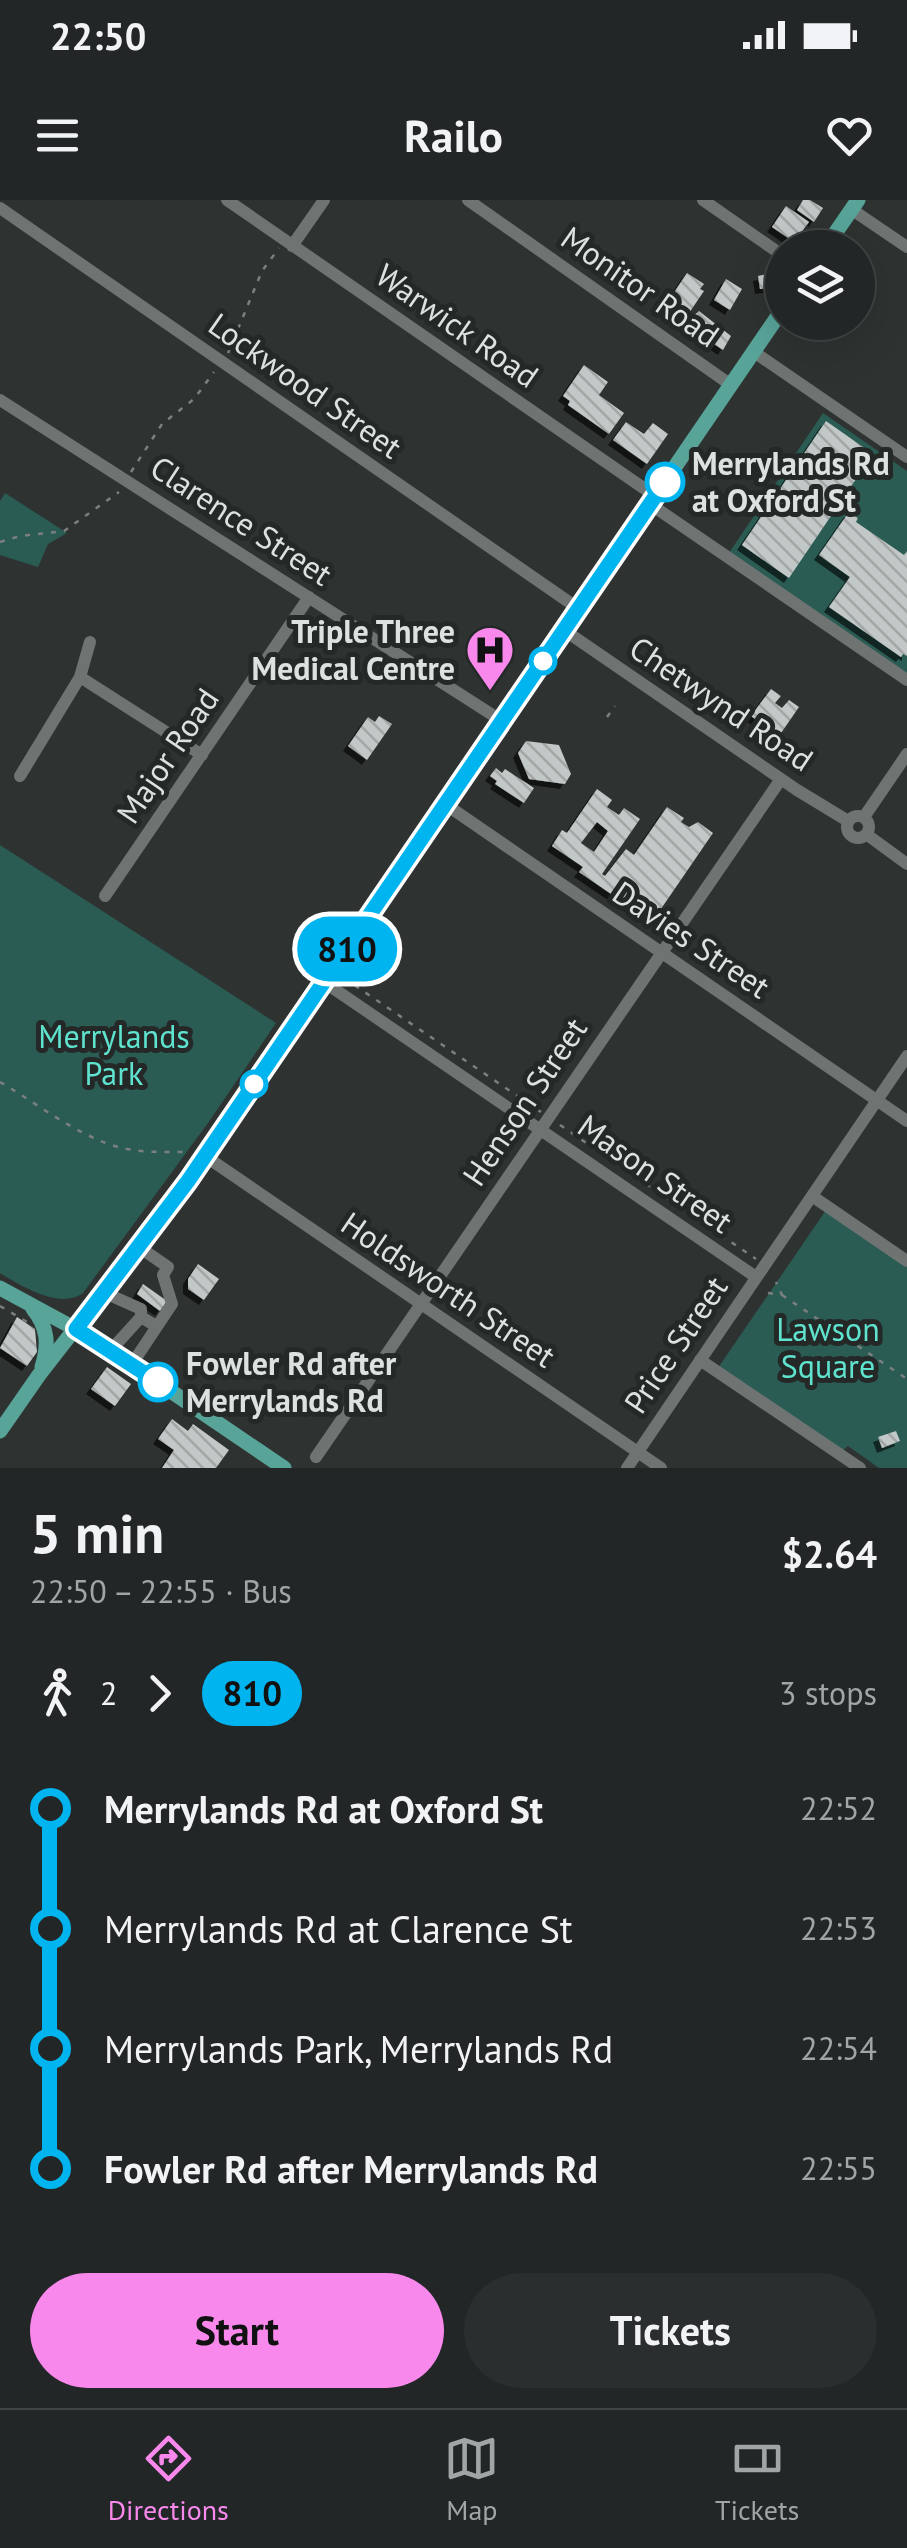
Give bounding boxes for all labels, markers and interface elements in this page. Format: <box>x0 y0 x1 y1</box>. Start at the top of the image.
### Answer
text: 22:50 <box>50 11 146 60</box>
text: Railo <box>404 106 503 164</box>
icon: menu <box>30 108 85 163</box>
icon: heart <box>822 108 877 163</box>
street label: Monitor Road <box>553 216 728 356</box>
map controls <box>765 230 875 340</box>
button: layers <box>765 230 875 340</box>
street label: Warwick Road <box>368 254 547 397</box>
street label: Lockwood Street <box>201 303 411 467</box>
place label: Merrylands Rd at Oxford St <box>692 442 890 521</box>
street label: Clarence Street <box>143 446 340 595</box>
marker: Merrylands Rd at Oxford St <box>646 463 684 501</box>
place label: Triple Three Medical Centre <box>251 610 455 689</box>
hospital icon: Triple Three Medical Centre <box>464 624 516 692</box>
street label: Chetwynd Road <box>622 626 821 780</box>
unlabelled marker <box>530 648 556 674</box>
street label: Major Road <box>107 680 228 831</box>
street label: Davies Street <box>605 871 778 1007</box>
line badge: 810 <box>290 916 404 982</box>
text: 810 <box>317 926 377 972</box>
street label: Henson Street <box>453 1009 596 1193</box>
park label: Merrylands Park <box>38 1015 190 1094</box>
unlabelled marker <box>241 1071 267 1097</box>
street label: Mason Street <box>570 1104 741 1242</box>
street label: Holdsworth Street <box>333 1202 564 1376</box>
street label: Price Street <box>614 1268 736 1421</box>
park label: Lawson Square <box>776 1308 880 1387</box>
place label: Fowler Rd after Merrylands Rd <box>186 1342 397 1421</box>
marker: Fowler Rd after Merrylands Rd <box>139 1363 177 1401</box>
text: 5 min <box>30 1497 164 1568</box>
text: $2.64 <box>781 1529 877 1578</box>
text: 22:50 – 22:55 · Bus <box>30 1570 292 1612</box>
icon: walk <box>30 1666 85 1721</box>
icon: forward <box>132 1666 187 1721</box>
text: 810 <box>222 1670 282 1716</box>
text: 2 <box>100 1672 117 1714</box>
text: 3 stops <box>779 1672 877 1714</box>
text: Merrylands Rd at Oxford St <box>104 1784 543 1833</box>
text: 22:52 <box>800 1787 877 1829</box>
text: Merrylands Rd at Clarence St <box>104 1904 573 1953</box>
text: 22:53 <box>800 1907 877 1949</box>
text: Merrylands Park, Merrylands Rd <box>104 2024 613 2073</box>
text: 22:54 <box>800 2027 877 2069</box>
text: Fowler Rd after Merrylands Rd <box>104 2144 598 2193</box>
text: 22:55 <box>800 2147 877 2189</box>
button: Start <box>30 2273 444 2388</box>
button: Tickets <box>464 2273 877 2388</box>
tab: Directions <box>108 2431 229 2528</box>
tab: Map <box>444 2431 499 2528</box>
tab: Tickets <box>715 2431 799 2528</box>

